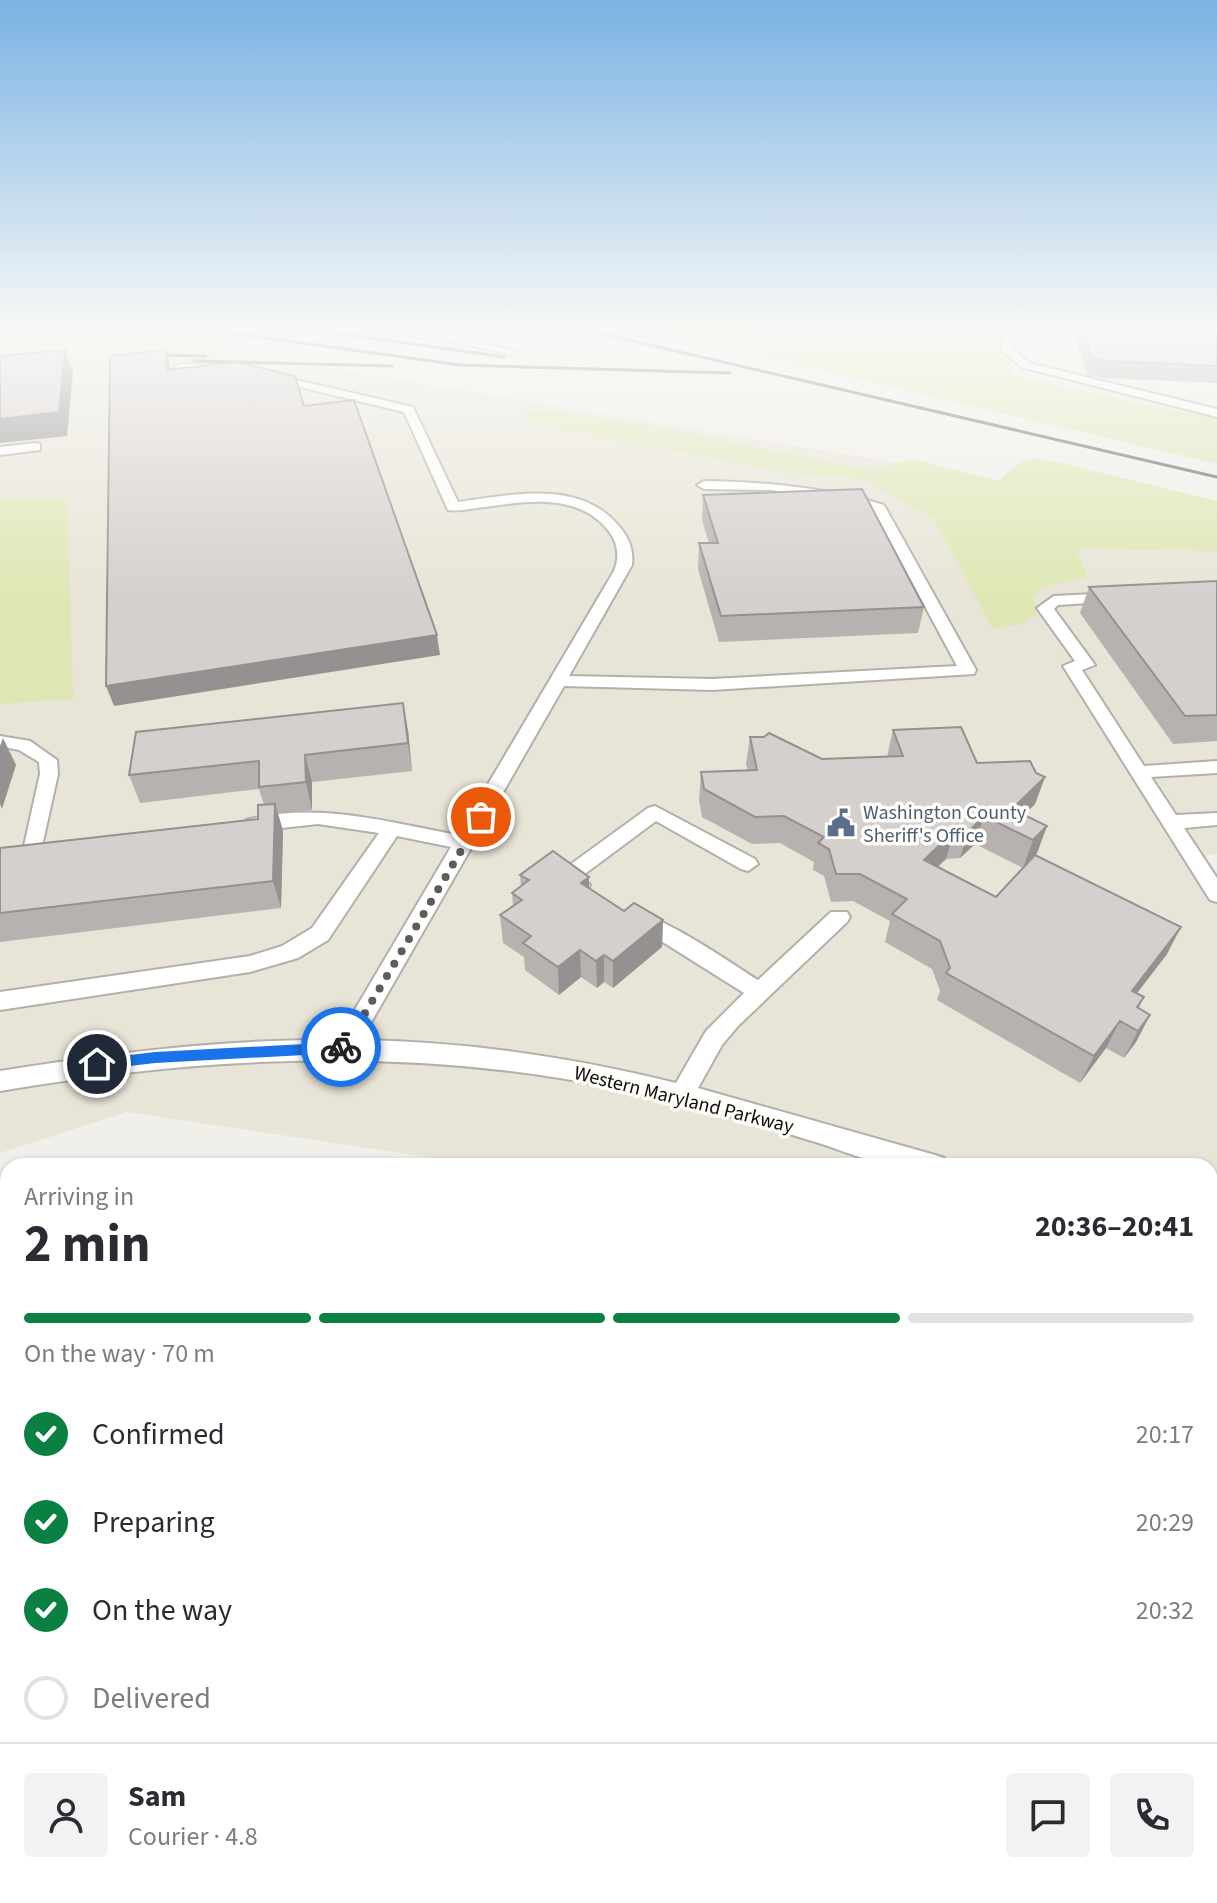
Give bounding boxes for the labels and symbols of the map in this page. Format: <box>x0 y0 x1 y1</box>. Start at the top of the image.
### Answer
pin <box>447 783 515 851</box>
place label: Washington County Sheriff's Office <box>863 799 1027 850</box>
public building icon: Washington County Sheriff's Office <box>826 808 856 838</box>
courier <box>301 1007 381 1087</box>
pin <box>63 1030 131 1098</box>
street label: Western Maryland Parkway <box>571 1059 797 1141</box>

